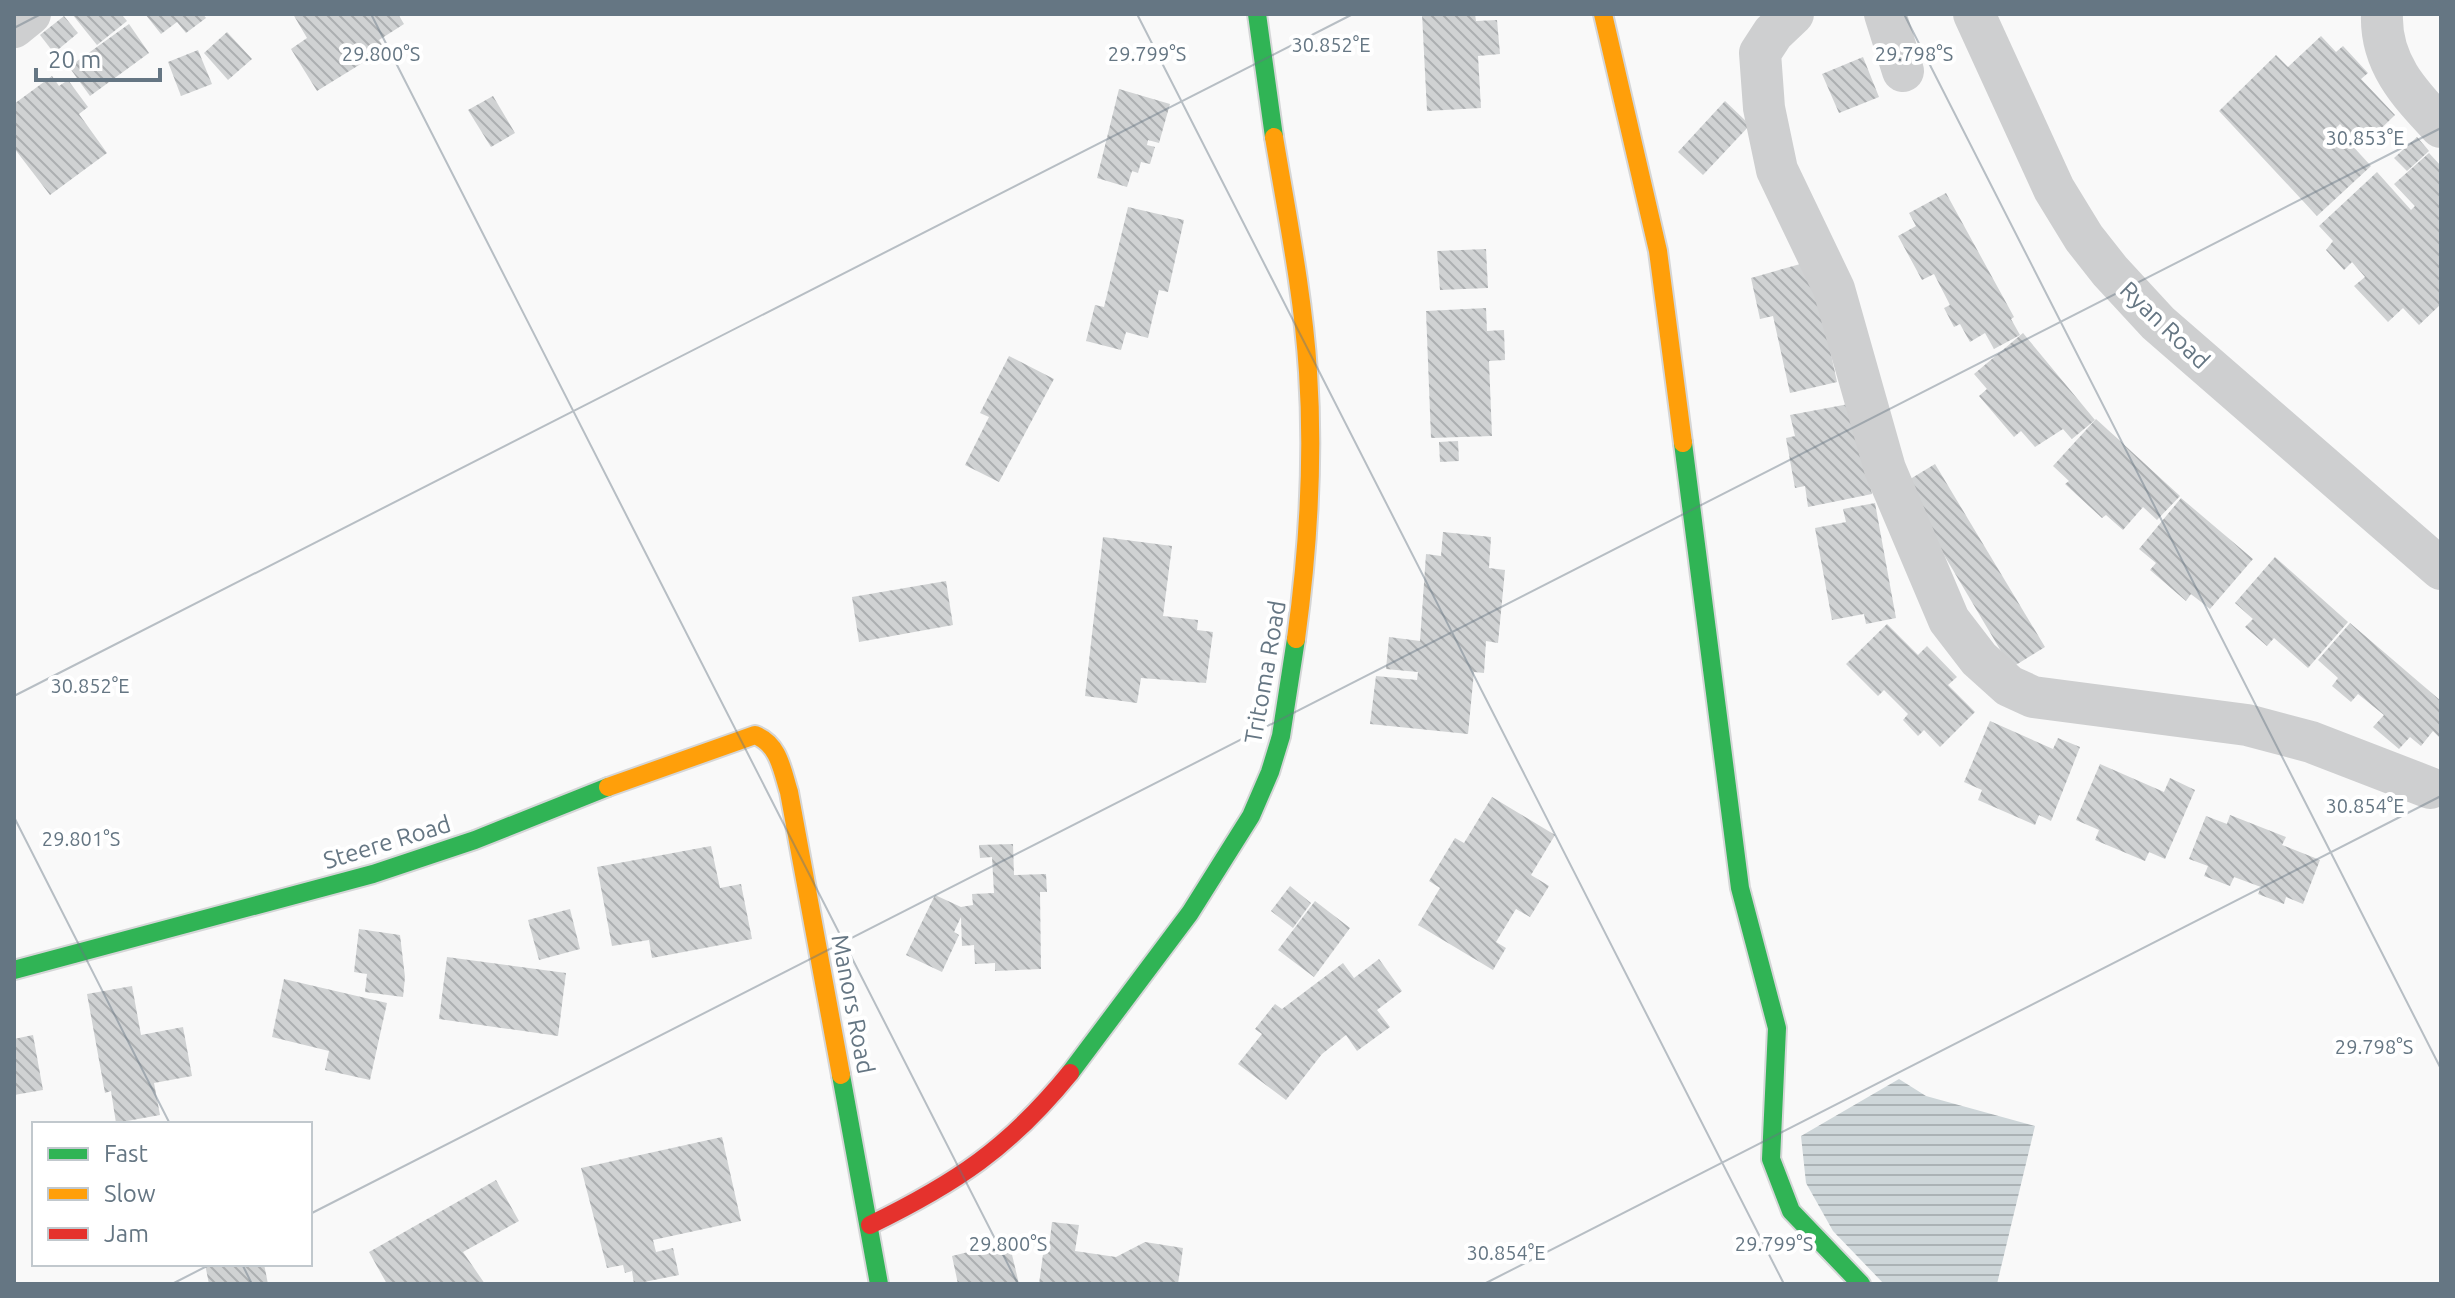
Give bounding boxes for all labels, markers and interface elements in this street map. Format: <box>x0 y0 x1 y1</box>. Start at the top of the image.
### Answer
scale bar <box>36 32 160 82</box>
text: 30.852°E <box>1292 33 1371 56</box>
text: 29.800°S <box>342 42 420 65</box>
text: 29.799°S <box>1108 42 1186 65</box>
text: 29.798°S <box>1875 42 1953 65</box>
text: 20 m <box>48 46 101 73</box>
text: 30.853°E <box>2326 126 2405 149</box>
street label: Ryan Road <box>2115 276 2215 374</box>
street label: Tritoma Road <box>1239 598 1291 746</box>
text: 30.852°E <box>51 674 130 697</box>
text: 30.854°E <box>2326 794 2405 817</box>
street label: Steere Road <box>320 810 454 874</box>
text: 29.801°S <box>42 827 120 850</box>
street label: Manors Road <box>826 932 880 1076</box>
text: 29.798°S <box>2335 1035 2413 1058</box>
legend <box>32 1122 312 1266</box>
text: Fast <box>104 1140 148 1167</box>
text: Slow <box>104 1180 156 1207</box>
text: Jam <box>104 1220 149 1247</box>
text: 29.800°S <box>969 1232 1047 1255</box>
text: 29.799°S <box>1735 1232 1813 1255</box>
text: 30.854°E <box>1467 1241 1546 1264</box>

